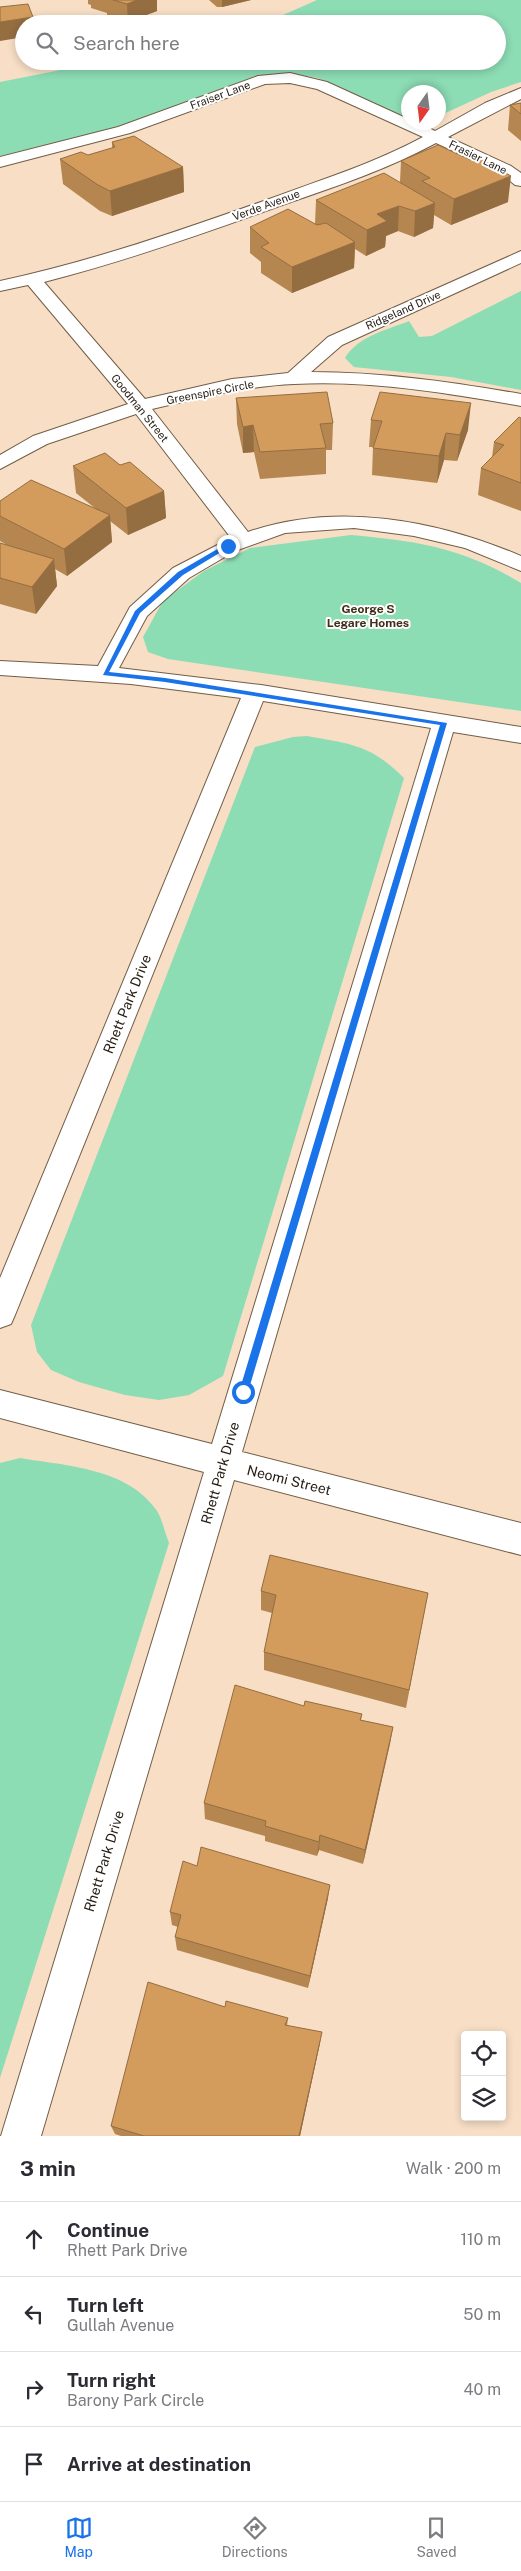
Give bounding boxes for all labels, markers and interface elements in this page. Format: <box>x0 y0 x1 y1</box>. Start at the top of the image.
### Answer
search box <box>15 15 506 70</box>
icon: search <box>33 29 61 57</box>
text: Search here <box>73 32 180 54</box>
street label: Fraiser Lane <box>188 79 252 111</box>
north arrow <box>401 85 446 130</box>
street label: Frasier Lane <box>447 138 509 176</box>
street label: Verde Avenue <box>231 187 301 223</box>
street label: Ridgeland Drive <box>364 288 442 332</box>
street label: Goodman Street <box>109 372 171 444</box>
street label: Greenspire Circle <box>165 378 255 406</box>
route end <box>217 535 240 558</box>
district label: George S Legare Homes <box>327 602 409 630</box>
street label: Rhett Park Drive <box>100 952 154 1056</box>
route start <box>232 1381 255 1404</box>
street label: Rhett Park Drive <box>198 1420 242 1526</box>
street label: Neomi Street <box>245 1462 333 1498</box>
street label: Rhett Park Drive <box>81 1808 127 1914</box>
map controls <box>461 2031 506 2121</box>
button: locate <box>461 2031 506 2076</box>
button: layers <box>461 2076 506 2121</box>
text: 3 min <box>20 2156 76 2181</box>
text: Walk · 200 m <box>406 2159 501 2178</box>
text: Continue <box>67 2219 149 2241</box>
icon: ahead <box>20 2225 48 2253</box>
text: 110 m <box>460 2230 501 2249</box>
text: Rhett Park Drive <box>67 2241 187 2260</box>
text: Turn left <box>67 2294 144 2316</box>
icon: left <box>20 2300 48 2328</box>
text: 50 m <box>463 2305 501 2324</box>
text: Gullah Avenue <box>67 2316 174 2335</box>
text: Turn right <box>67 2369 156 2391</box>
icon: right <box>20 2375 48 2403</box>
text: 40 m <box>463 2380 501 2399</box>
text: Barony Park Circle <box>67 2391 204 2410</box>
icon: arrive <box>20 2450 48 2478</box>
text: Arrive at destination <box>67 2453 251 2475</box>
tab: Map <box>64 2514 93 2560</box>
tab: Directions <box>222 2514 288 2560</box>
tab: Saved <box>416 2514 457 2560</box>

